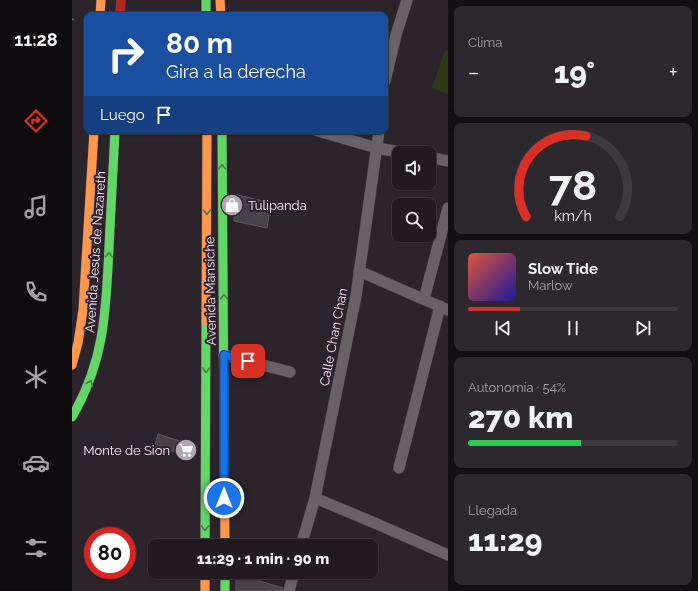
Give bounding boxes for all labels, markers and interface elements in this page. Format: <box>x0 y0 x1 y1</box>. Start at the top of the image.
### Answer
text: 80 m <box>166 27 233 60</box>
icon: right <box>100 28 152 80</box>
text: 11:28 <box>14 29 58 50</box>
text: Clima <box>468 35 502 50</box>
text: 19° <box>554 55 595 90</box>
text: − <box>468 59 480 85</box>
text: + <box>669 59 678 85</box>
text: Gira a la derecha <box>166 61 306 82</box>
icon: arrive <box>153 104 175 126</box>
text: Luego <box>100 106 145 124</box>
icon: directions <box>22 107 50 135</box>
map controls <box>392 146 436 242</box>
button: sound <box>392 146 436 190</box>
text: 78 <box>549 160 597 209</box>
one-way arrow <box>218 164 226 170</box>
street label: Avenida Jesús de Nazareth <box>82 171 109 333</box>
shop icon: Tulipanda <box>219 192 245 218</box>
icon: music <box>22 193 50 221</box>
place label: Tulipanda <box>248 198 307 213</box>
button: search <box>392 198 436 242</box>
text: km/h <box>554 207 592 223</box>
one-way arrow <box>203 209 211 215</box>
street label: Avenida Mansiche <box>202 236 219 346</box>
one-way arrow <box>105 252 113 258</box>
text: Slow Tide <box>528 260 598 278</box>
icon: phone <box>22 278 50 306</box>
text: Marlow <box>528 278 573 293</box>
street label: Calle Chan Chan <box>317 287 350 387</box>
one-way arrow <box>219 294 228 300</box>
icon: previous <box>492 317 514 339</box>
icon: pause <box>562 317 584 339</box>
icon: next <box>632 317 654 339</box>
pin <box>231 344 265 378</box>
icon: arrive <box>237 350 259 372</box>
icon: climate <box>22 363 50 391</box>
one-way arrow <box>202 367 210 373</box>
one-way arrow <box>85 379 93 386</box>
text: Autonomía · 54% <box>468 380 566 395</box>
text: 270 km <box>468 400 573 435</box>
supermarket icon: Monte de Sion <box>173 437 199 463</box>
place label: Monte de Sion <box>83 443 170 458</box>
icon: car <box>22 449 50 477</box>
position arrow <box>203 477 245 519</box>
text: Llegada <box>468 503 517 518</box>
text: 11:29 <box>468 523 542 558</box>
one-way arrow <box>201 525 209 531</box>
speed limit sign: 80 <box>84 527 136 579</box>
icon: filters <box>22 534 50 562</box>
text: 11:29 · 1 min · 90 m <box>197 550 329 568</box>

